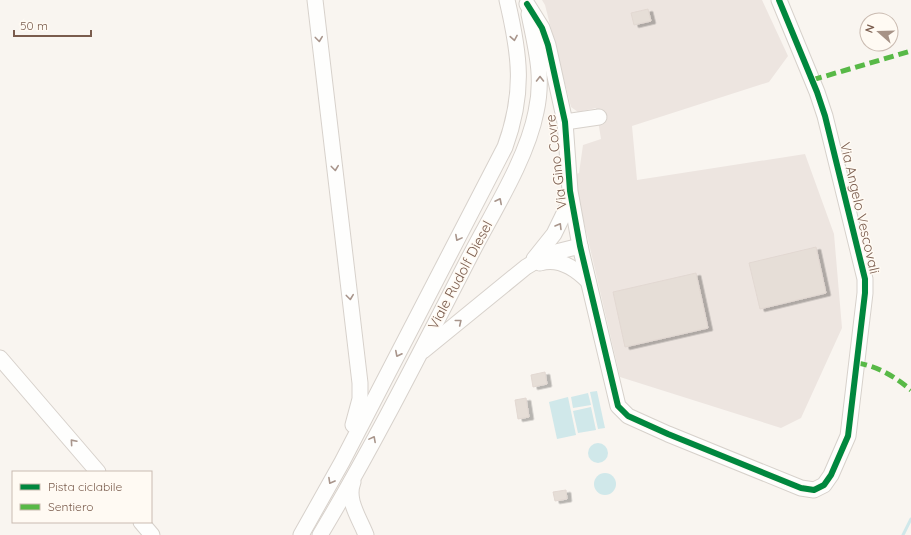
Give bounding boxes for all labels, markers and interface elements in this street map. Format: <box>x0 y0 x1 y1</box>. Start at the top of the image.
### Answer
scale bar <box>14 12 91 38</box>
north arrow <box>859 12 899 52</box>
text: 50 m <box>20 18 48 33</box>
text: N <box>862 22 878 35</box>
one-way arrow <box>510 35 518 41</box>
one-way arrow <box>314 36 323 42</box>
one-way arrow <box>536 76 544 82</box>
street label: Via Gino Covre <box>541 113 571 211</box>
street label: Via Angelo Vescovali <box>836 140 884 276</box>
one-way arrow <box>330 165 339 171</box>
one-way arrow <box>494 197 502 205</box>
street label: Viale Rudolf Diesel <box>424 218 496 332</box>
one-way arrow <box>554 223 562 230</box>
one-way arrow <box>455 234 463 242</box>
one-way arrow <box>345 294 354 300</box>
one-way arrow <box>454 320 461 327</box>
one-way arrow <box>395 349 402 357</box>
one-way arrow <box>368 436 376 444</box>
one-way arrow <box>70 440 77 447</box>
legend <box>12 471 152 523</box>
one-way arrow <box>329 477 336 484</box>
text: Pista ciclabile <box>48 479 122 494</box>
text: Sentiero <box>48 499 93 514</box>

